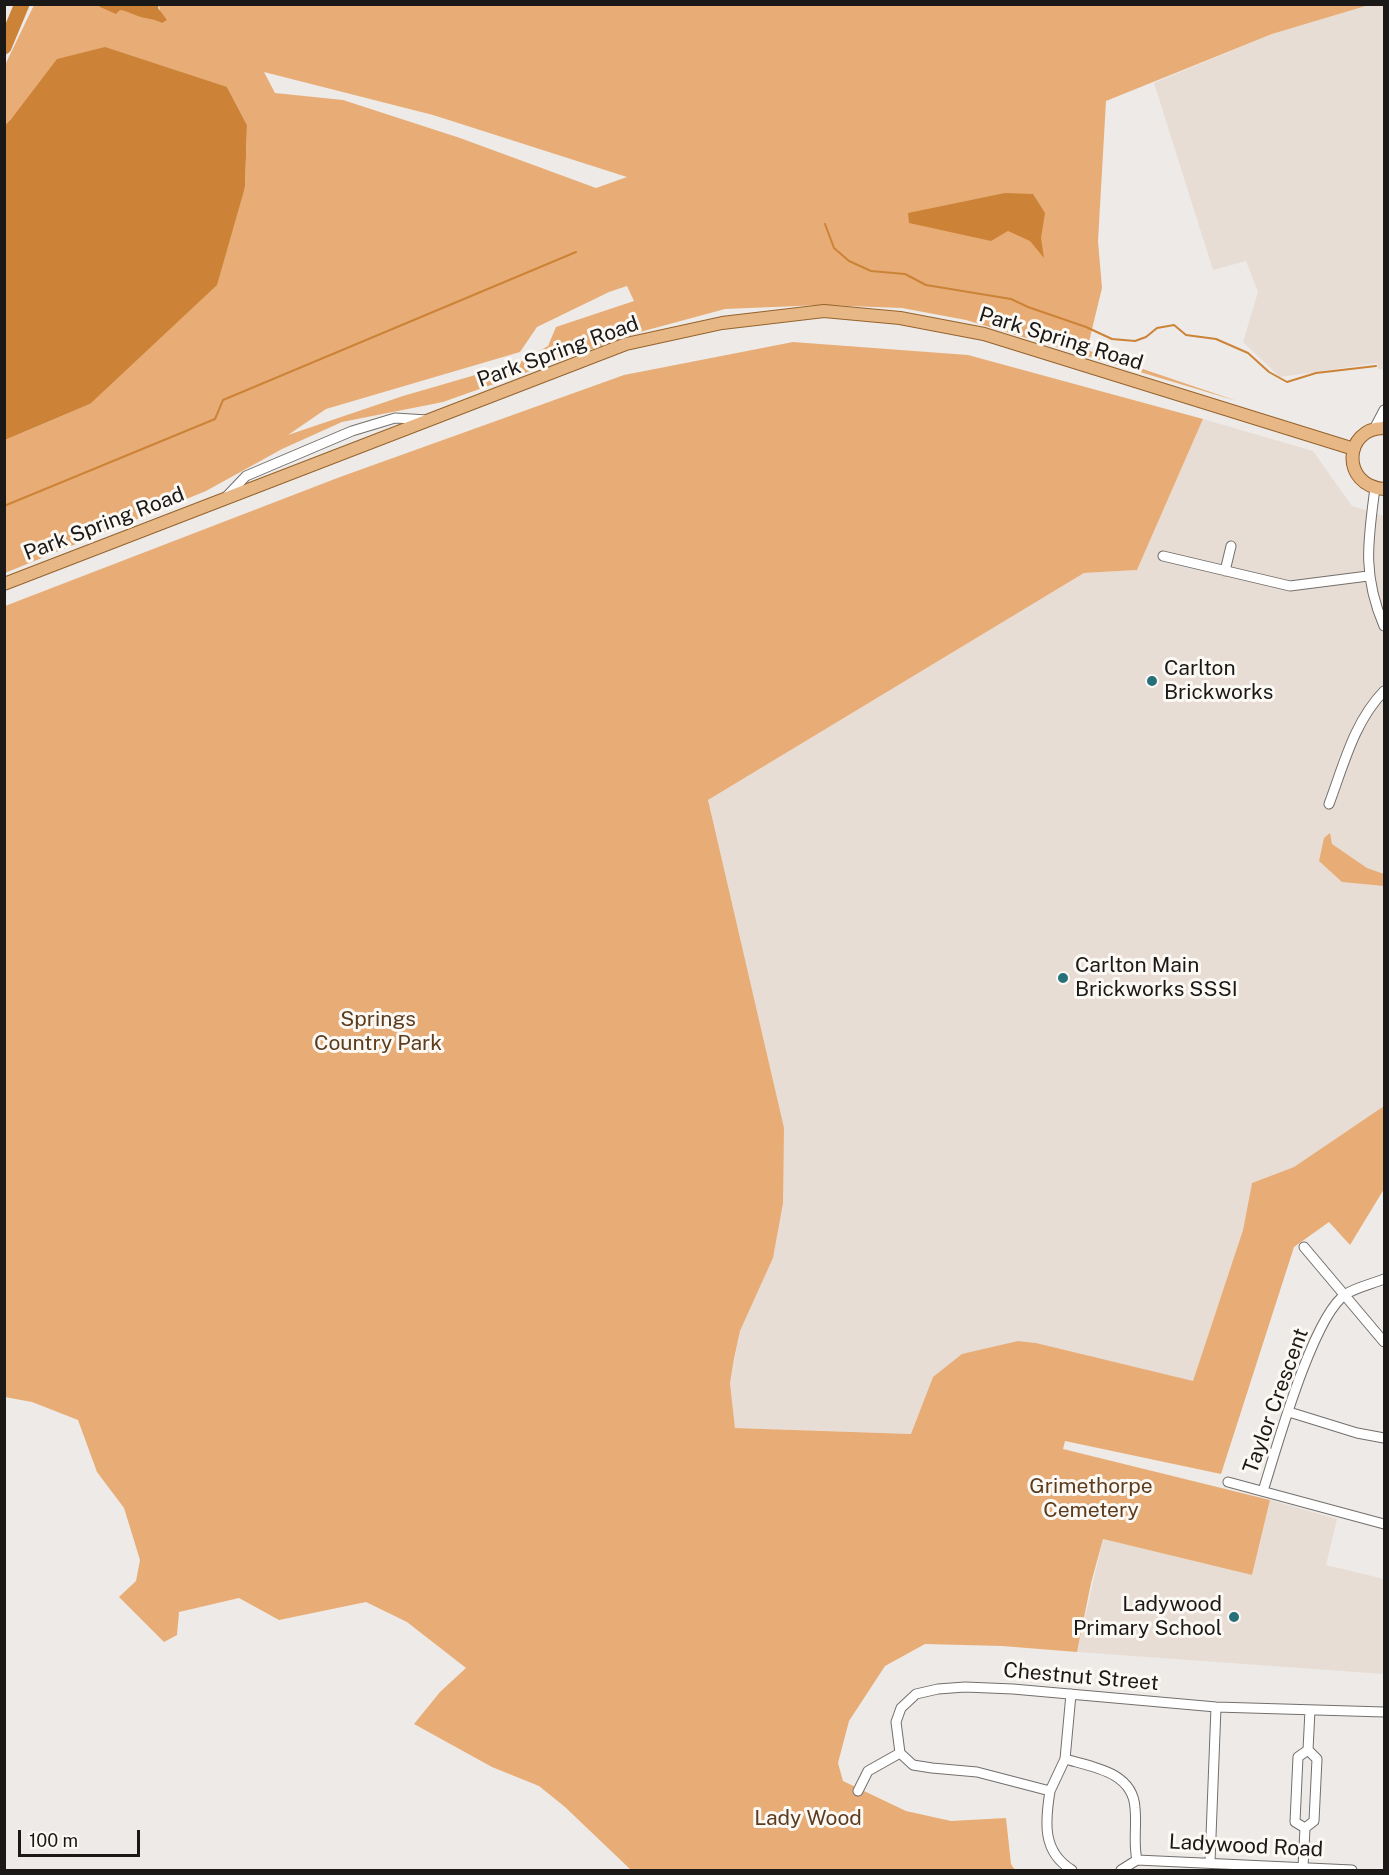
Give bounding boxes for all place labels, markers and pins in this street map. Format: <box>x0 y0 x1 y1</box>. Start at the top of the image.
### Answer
place label: Carlton Brickworks <box>1164 656 1273 706</box>
marker: Carlton Brickworks <box>1145 674 1159 688</box>
place label: Carlton Main Brickworks SSSI <box>1075 953 1238 1003</box>
marker: Carlton Main Brickworks SSSI <box>1056 971 1070 985</box>
place label: Ladywood Primary School <box>1073 1592 1222 1642</box>
marker: Ladywood Primary School <box>1227 1610 1241 1624</box>

